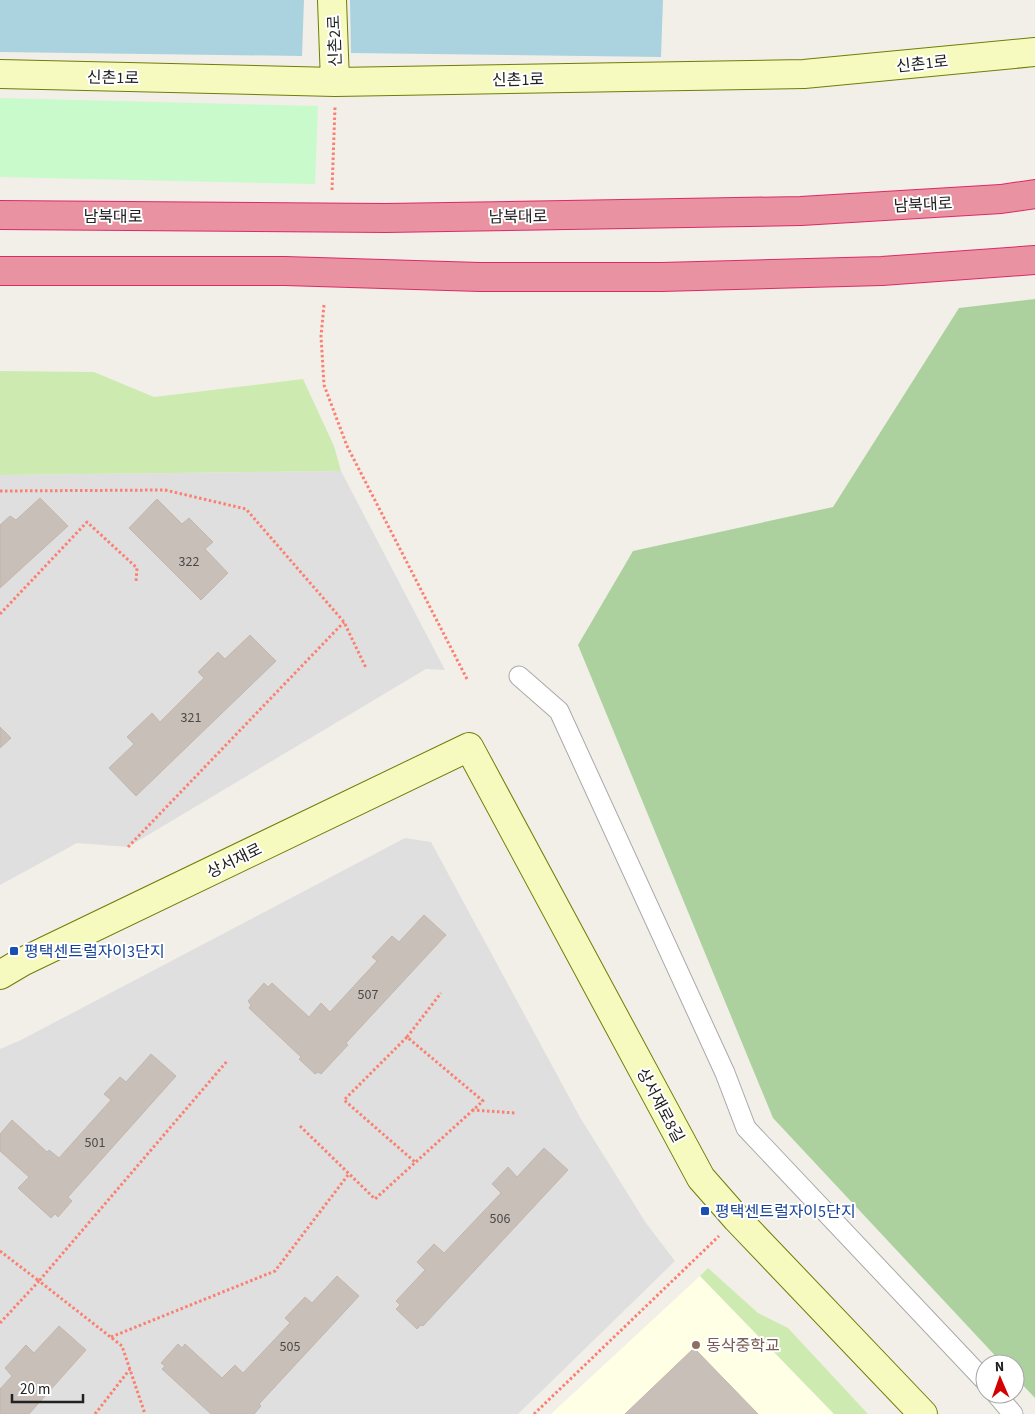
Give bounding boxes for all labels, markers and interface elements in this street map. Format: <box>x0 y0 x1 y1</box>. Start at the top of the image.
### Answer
street label: 신촌2로 <box>323 14 347 67</box>
street label: 신촌1로 <box>895 50 949 78</box>
street label: 신촌1로 <box>87 67 140 89</box>
street label: 신촌1로 <box>492 69 545 91</box>
street label: 남북대로 <box>893 192 953 218</box>
street label: 남북대로 <box>488 205 548 229</box>
street label: 남북대로 <box>84 206 143 228</box>
house number: 322 <box>179 552 199 572</box>
house number: 321 <box>181 708 201 728</box>
street label: 상서재로 <box>203 838 266 884</box>
place label: 평택센트럴자이3단지 <box>24 941 164 963</box>
marker: 평택센트럴자이3단지 <box>8 945 20 957</box>
house number: 507 <box>358 985 378 1005</box>
street label: 상서재로8길 <box>631 1064 689 1147</box>
house number: 501 <box>85 1133 105 1153</box>
place label: 평택센트럴자이5단지 <box>715 1201 855 1223</box>
marker: 평택센트럴자이5단지 <box>699 1205 711 1217</box>
house number: 506 <box>490 1209 510 1229</box>
place label: 동삭중학교 <box>706 1335 780 1357</box>
house number: 505 <box>280 1337 300 1357</box>
marker: 동삭중학교 <box>690 1339 702 1351</box>
north arrow <box>975 1354 1025 1404</box>
text: N <box>995 1357 1005 1377</box>
scale bar <box>12 1372 84 1404</box>
text: 20 m <box>20 1379 50 1400</box>

